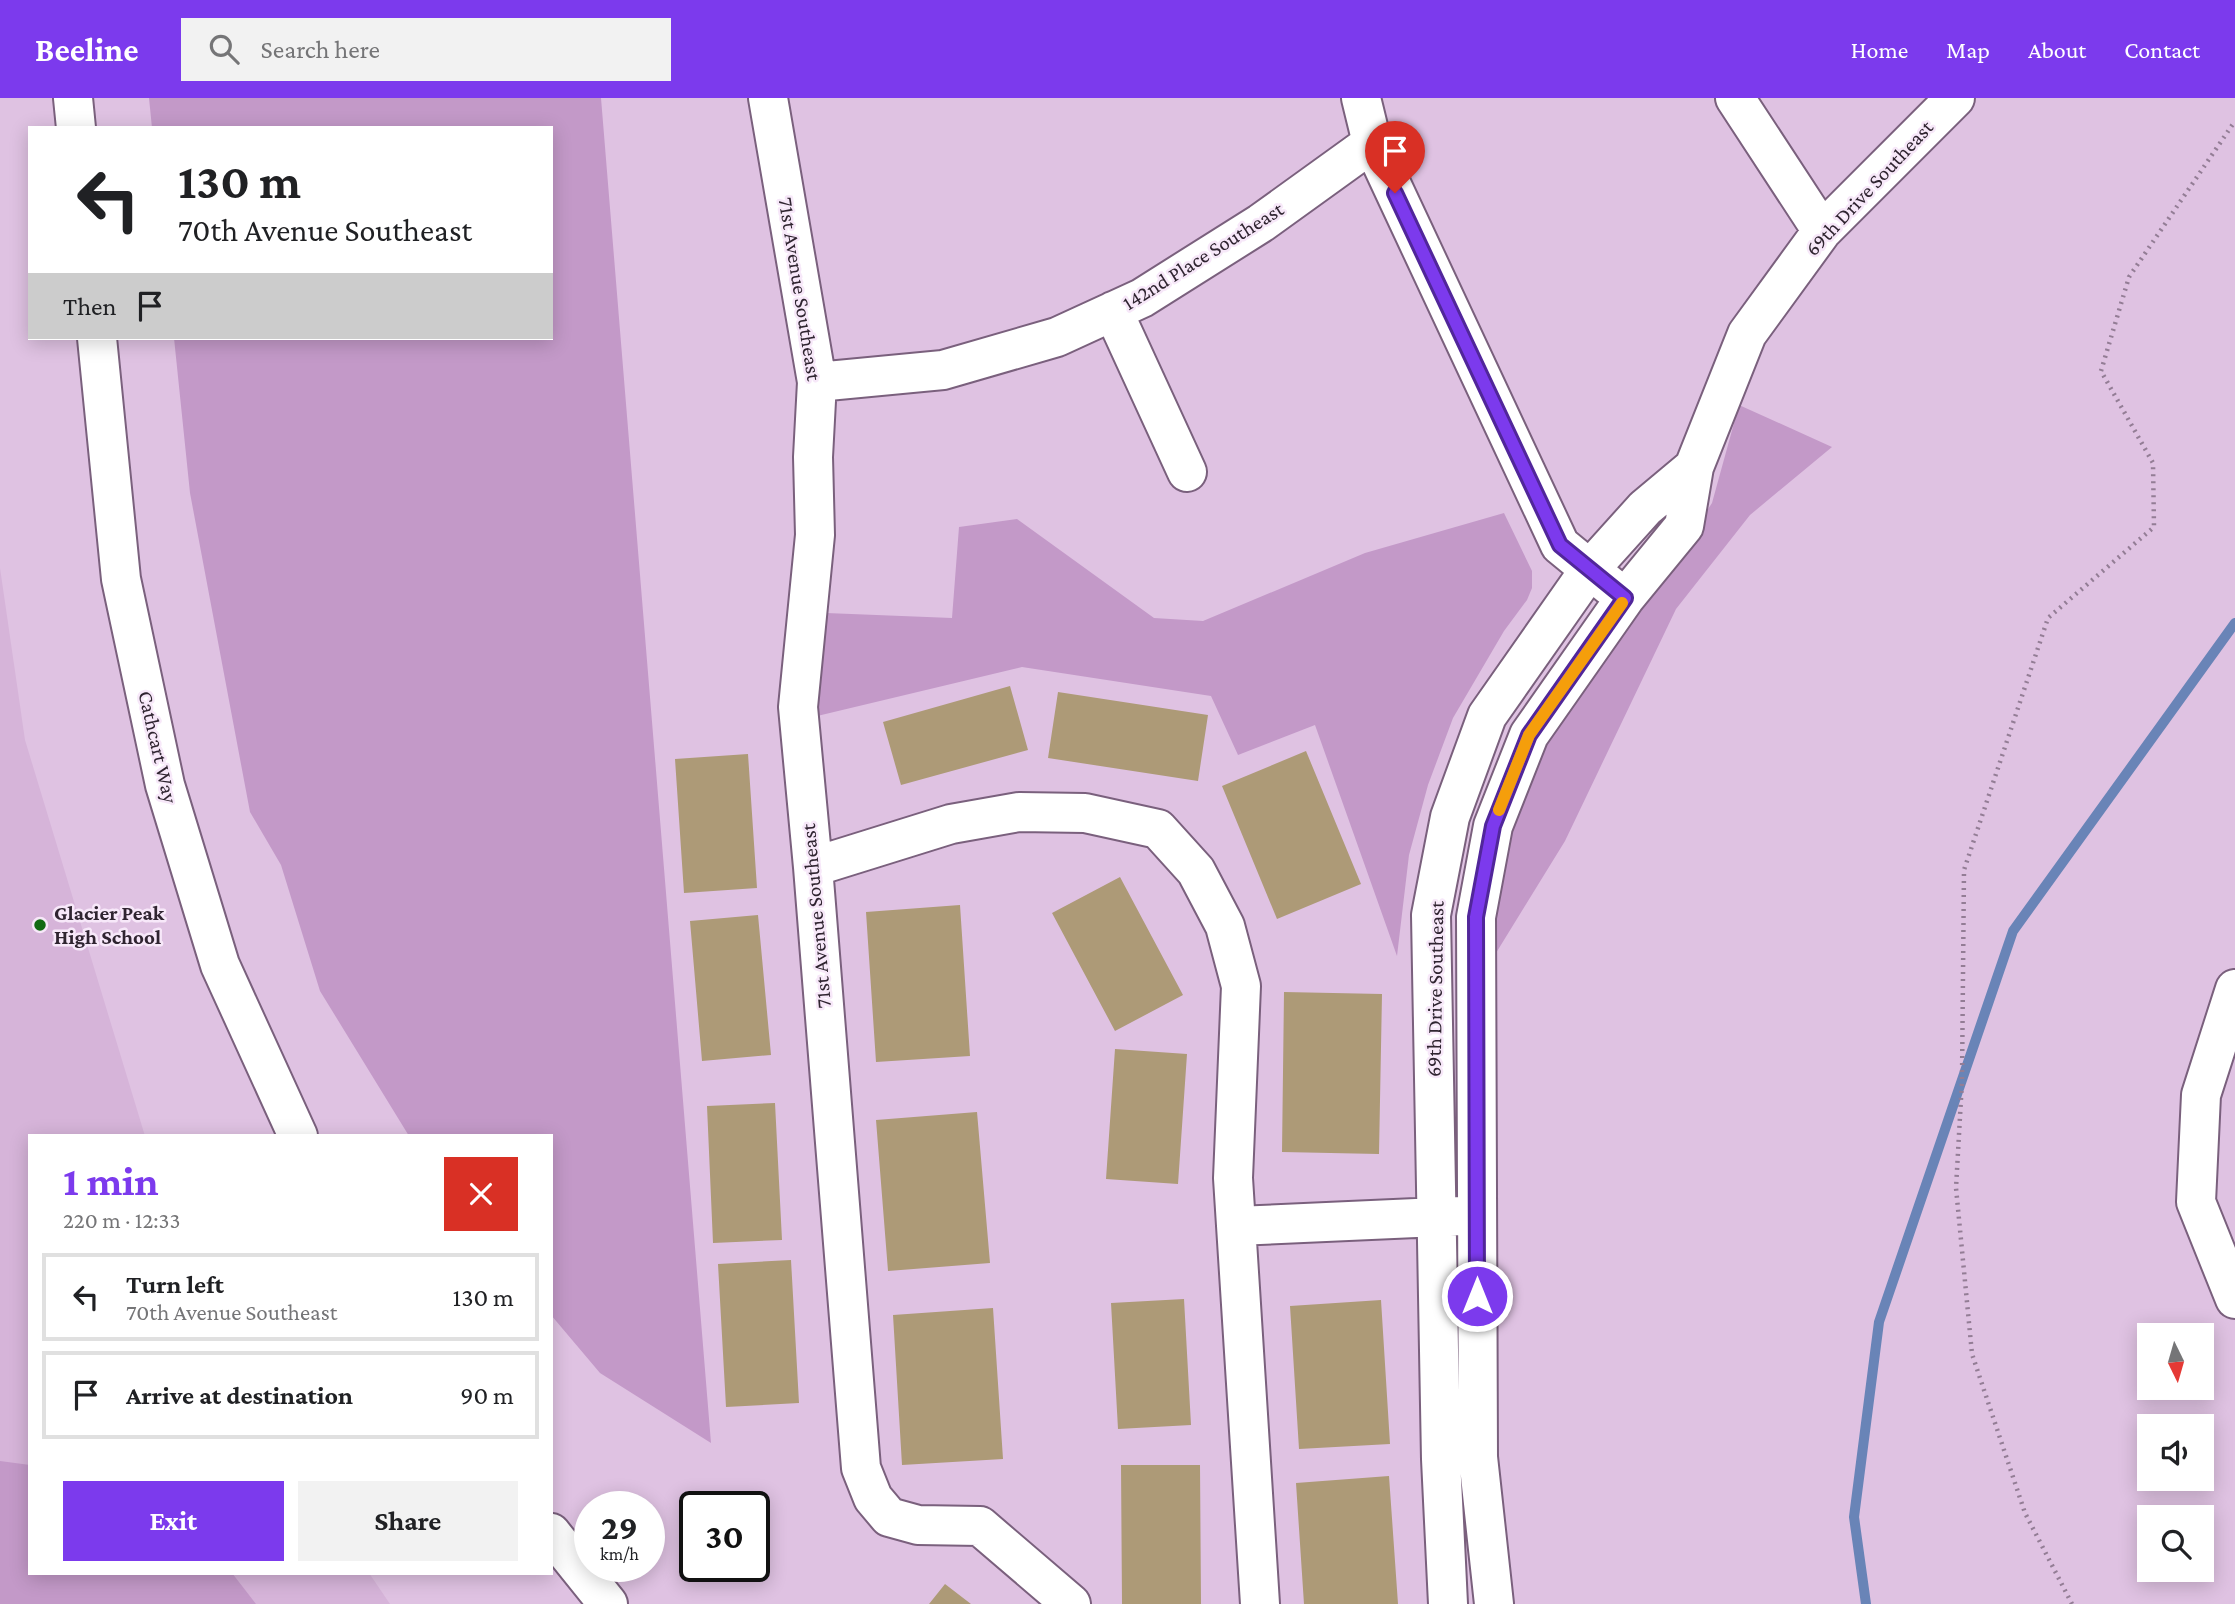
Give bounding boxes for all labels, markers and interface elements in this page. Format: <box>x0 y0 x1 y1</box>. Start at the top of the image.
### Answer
search box <box>181 18 671 81</box>
icon: search <box>205 30 243 68</box>
text: Beeline <box>35 31 139 68</box>
text: Search here <box>261 35 380 64</box>
text: Home <box>1851 36 1908 63</box>
text: Map <box>1946 36 1990 63</box>
text: About <box>2028 36 2086 63</box>
text: Contact <box>2124 36 2200 63</box>
street label: 69th Drive Southeast <box>1800 115 1939 261</box>
pin <box>1365 121 1425 193</box>
icon: arrive <box>1376 132 1414 170</box>
icon: left <box>63 154 154 245</box>
text: 130 m <box>178 154 301 209</box>
street label: 71st Avenue Southeast <box>774 196 827 383</box>
street label: 142nd Place Southeast <box>1118 196 1289 315</box>
text: 70th Avenue Southeast <box>178 212 472 248</box>
icon: arrive <box>131 287 169 325</box>
text: Then <box>63 292 117 321</box>
street label: Cathcart Way <box>133 688 183 806</box>
street label: 71st Avenue Southeast <box>796 822 836 1009</box>
street label: 69th Drive Southeast <box>1421 900 1449 1077</box>
place label: Glacier Peak High School <box>54 901 165 949</box>
marker: Glacier Peak High School <box>32 917 48 933</box>
text: 1 min <box>63 1157 159 1204</box>
button: close <box>444 1157 518 1231</box>
text: 220 m · 12:33 <box>63 1207 180 1233</box>
position arrow <box>1440 1259 1514 1333</box>
text: Turn left <box>126 1270 224 1299</box>
icon: left <box>67 1278 105 1316</box>
text: 130 m <box>453 1283 514 1312</box>
text: 70th Avenue Southeast <box>126 1299 337 1325</box>
north arrow <box>2137 1323 2214 1400</box>
map controls <box>2137 1323 2214 1582</box>
icon: arrive <box>67 1376 105 1414</box>
text: Arrive at destination <box>126 1381 353 1410</box>
text: 90 m <box>460 1381 514 1410</box>
button: sound <box>2137 1414 2214 1491</box>
button: Exit <box>63 1481 284 1561</box>
button: Share <box>298 1481 518 1561</box>
speed limit sign: 30 <box>679 1491 770 1582</box>
button: search <box>2137 1505 2214 1582</box>
text: 29 <box>601 1508 638 1547</box>
text: km/h <box>600 1544 639 1564</box>

